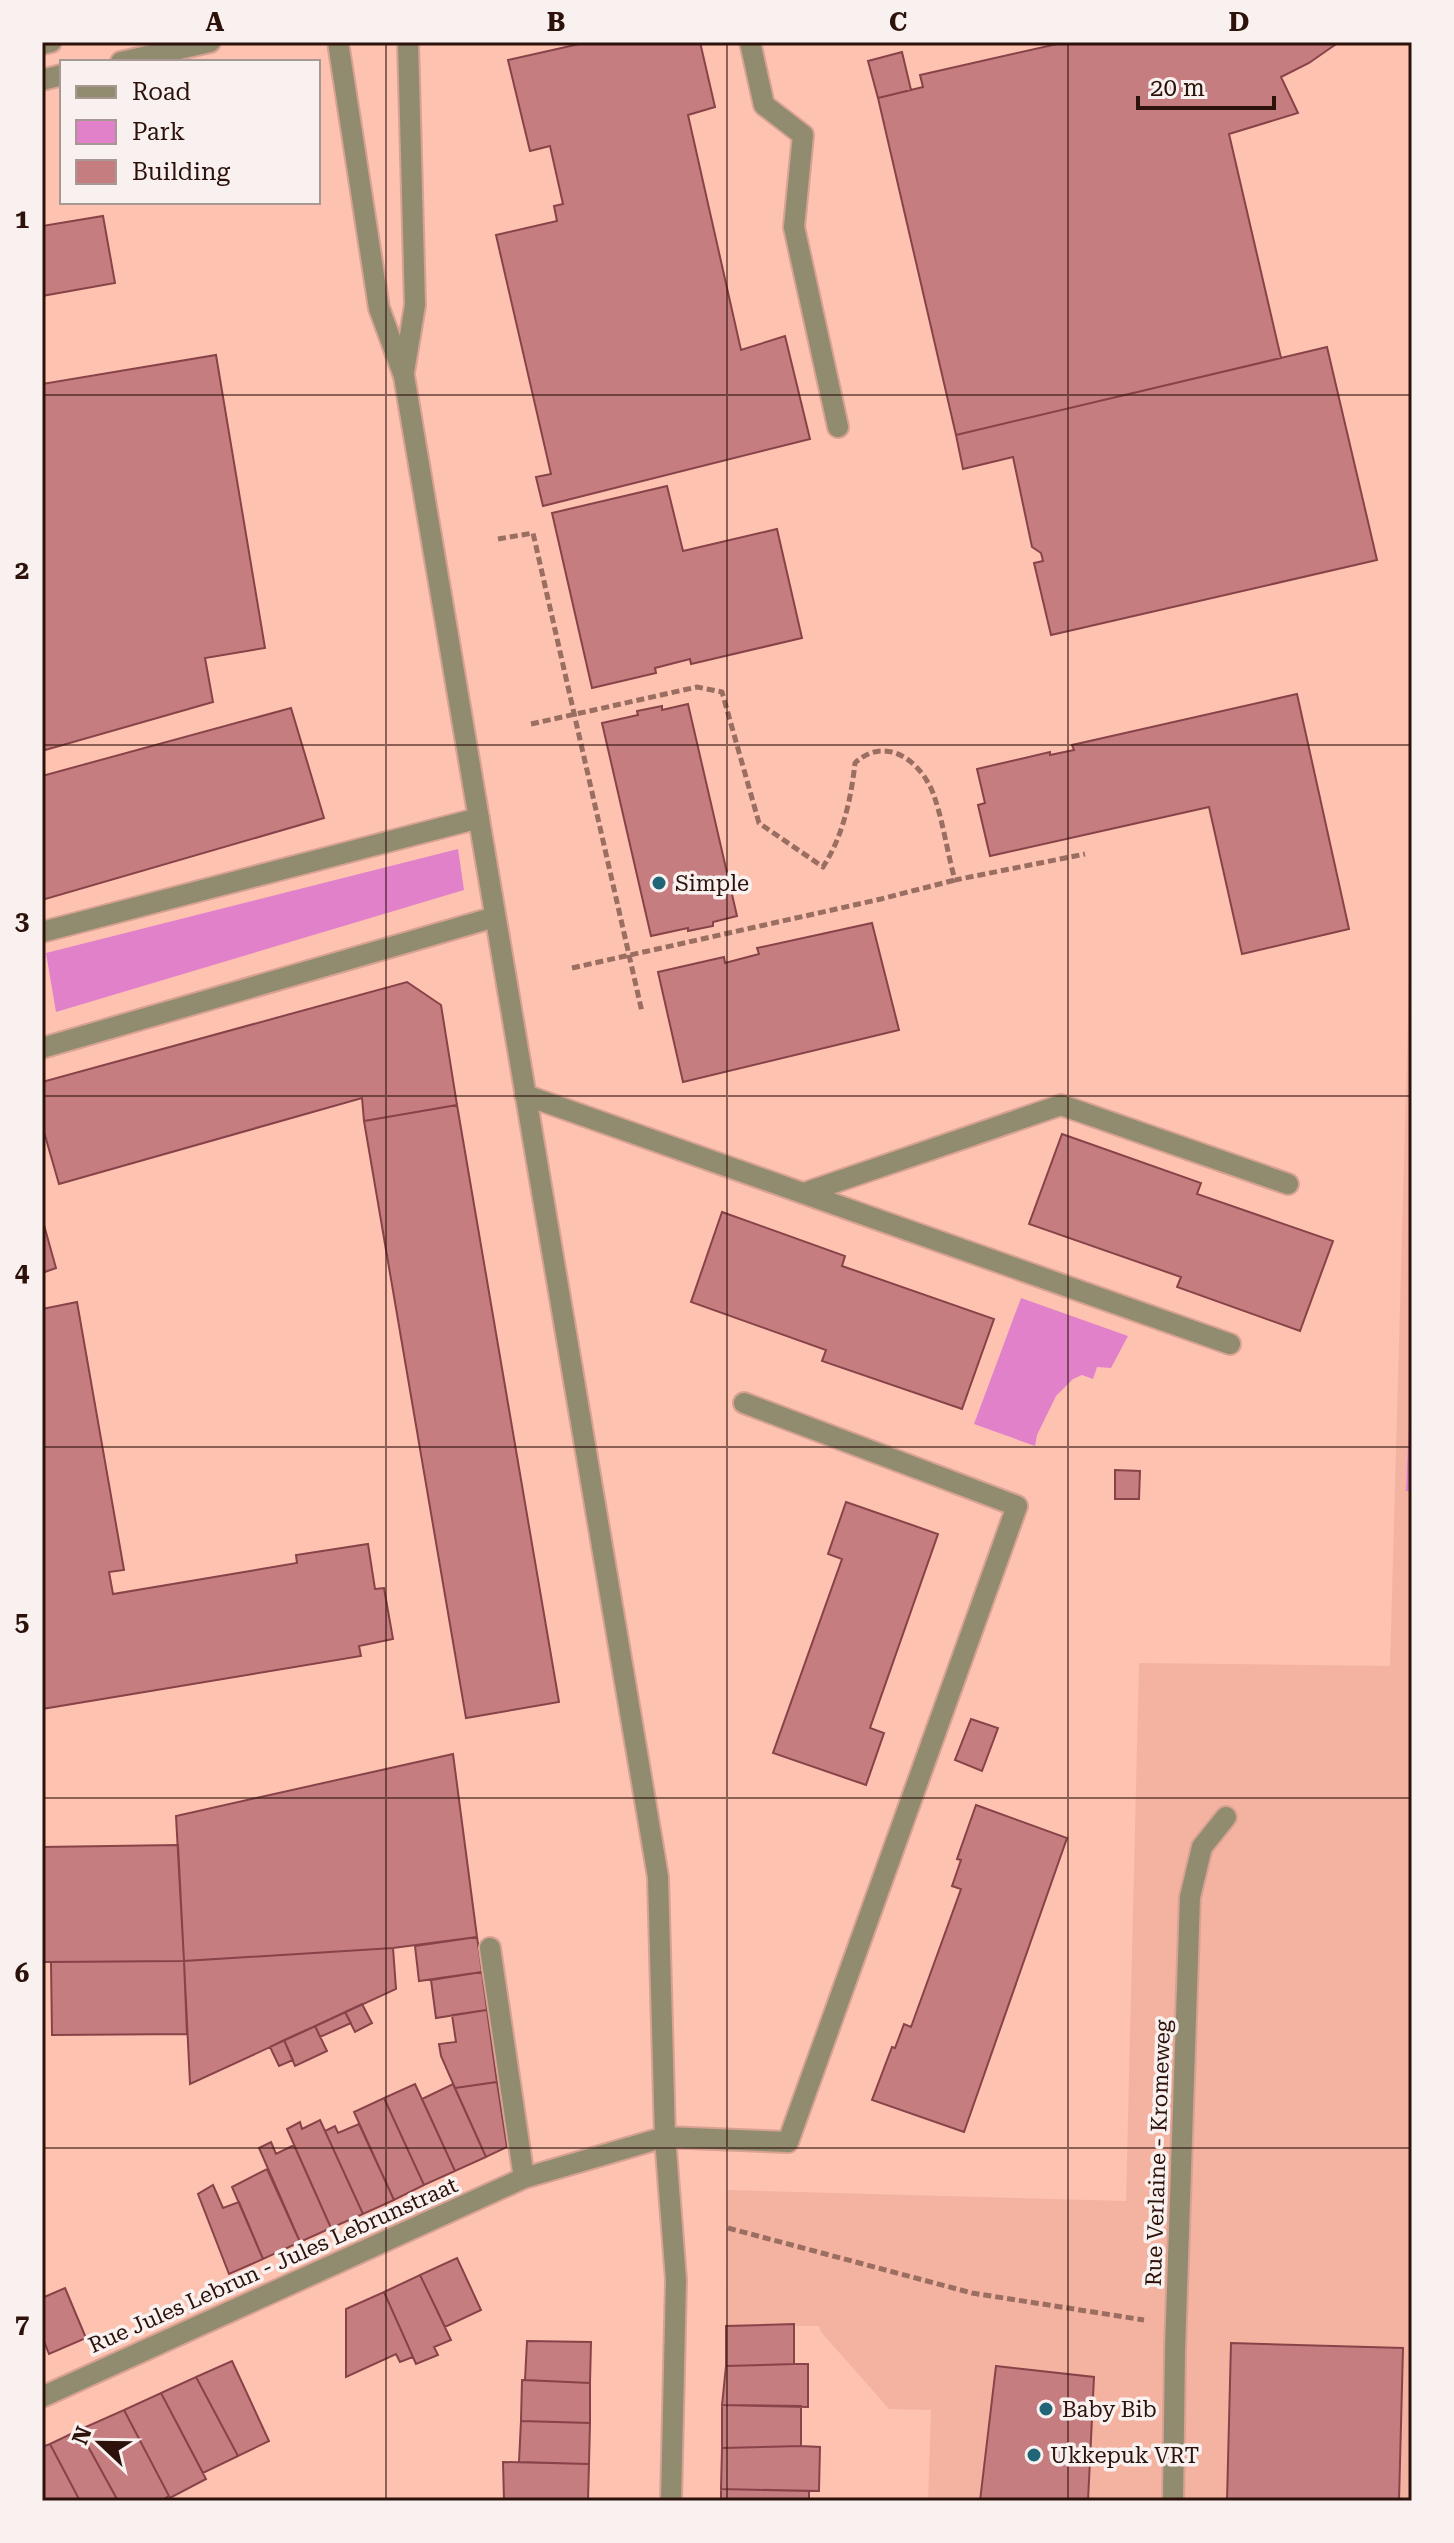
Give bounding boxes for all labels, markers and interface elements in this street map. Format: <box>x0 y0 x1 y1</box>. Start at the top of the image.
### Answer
text: A <box>206 7 225 37</box>
text: B <box>547 7 565 37</box>
text: C <box>889 7 907 37</box>
text: D <box>1229 7 1249 37</box>
legend <box>60 60 320 204</box>
scale bar <box>1138 60 1274 110</box>
text: 20 m <box>1150 74 1205 102</box>
text: Road <box>132 78 191 106</box>
text: Park <box>132 118 185 146</box>
text: Building <box>132 158 230 186</box>
text: 1 <box>15 204 29 234</box>
text: 2 <box>15 555 29 585</box>
place label: Simple <box>675 871 749 896</box>
marker: Simple <box>650 874 668 892</box>
text: 3 <box>15 906 29 936</box>
text: 4 <box>15 1257 30 1287</box>
text: 5 <box>15 1607 29 1637</box>
text: 6 <box>15 1958 29 1988</box>
street label: Rue Verlaine - Kromeweg <box>1141 2019 1175 2287</box>
street label: Rue Jules Lebrun - Jules Lebrunstraat <box>85 2172 461 2358</box>
text: 7 <box>15 2309 29 2339</box>
place label: Baby Bib <box>1062 2397 1157 2422</box>
marker: Baby Bib <box>1037 2400 1055 2418</box>
north arrow <box>60 2403 140 2483</box>
text: N <box>67 2423 97 2448</box>
place label: Ukkepuk VRT <box>1050 2443 1199 2468</box>
marker: Ukkepuk VRT <box>1025 2446 1043 2464</box>

